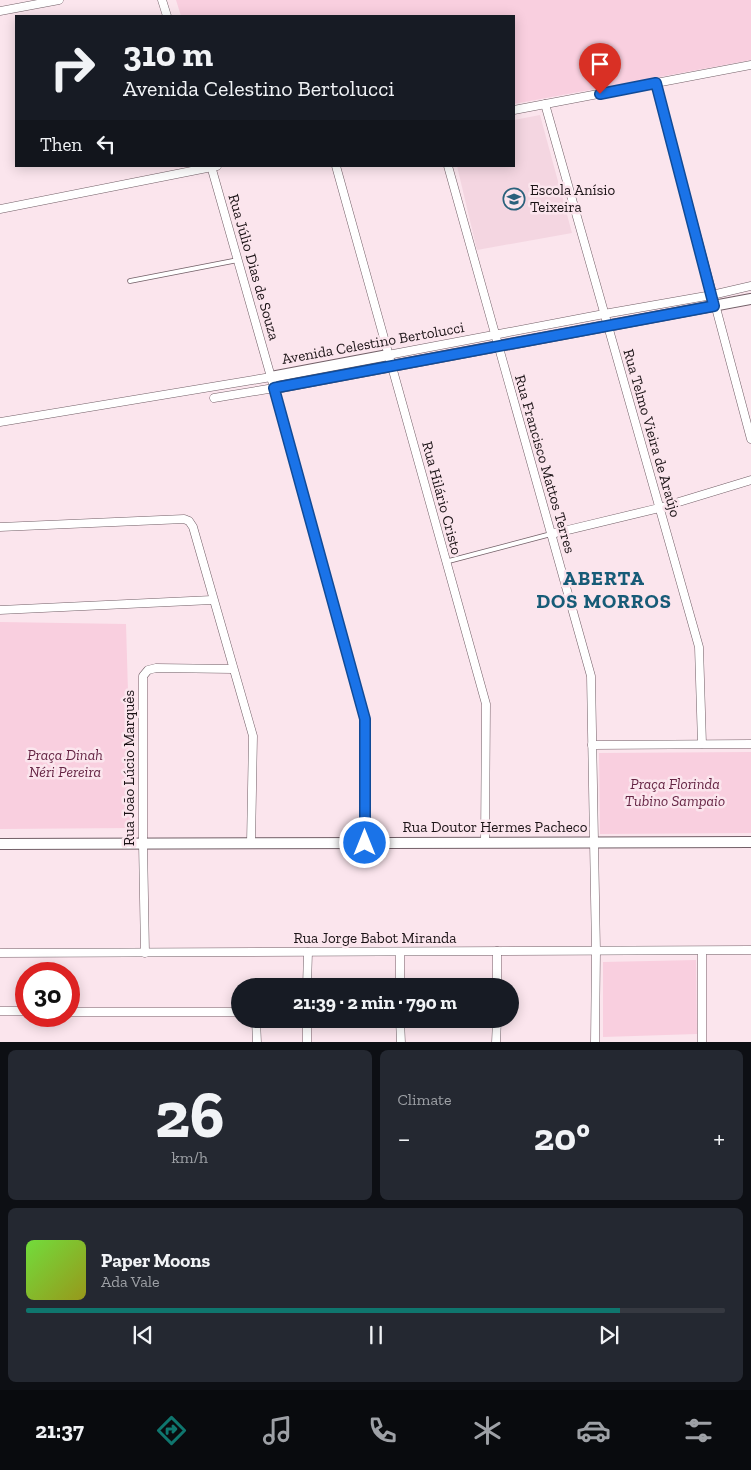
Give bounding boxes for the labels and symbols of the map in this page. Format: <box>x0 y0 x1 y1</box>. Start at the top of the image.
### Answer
pin <box>579 43 621 94</box>
place label: Escola Anísio Teixeira <box>530 181 615 216</box>
school or university icon: Escola Anísio Teixeira <box>502 187 526 211</box>
street label: Rua Júlio Dias de Souza <box>224 192 284 342</box>
street label: Avenida Celestino Bertolucci <box>280 318 466 368</box>
street label: Rua Telmo Vieira de Araújo <box>619 347 685 519</box>
street label: Rua Francisco Mattos Terres <box>511 373 579 555</box>
street label: Rua Hilário Cristo <box>418 439 466 557</box>
district label: ABERTA DOS MORROS <box>536 566 672 613</box>
street label: Rua João Lúcio Marquês <box>120 690 138 846</box>
park label: Praça Dinah Néri Pereira <box>27 746 103 781</box>
park label: Praça Florinda Tubino Sampaio <box>625 775 725 810</box>
position arrow <box>338 816 390 868</box>
street label: Rua Doutor Hermes Pacheco <box>403 818 588 836</box>
street label: Rua Jorge Babot Miranda <box>293 929 457 947</box>
speed limit sign: 30 <box>15 962 80 1027</box>

